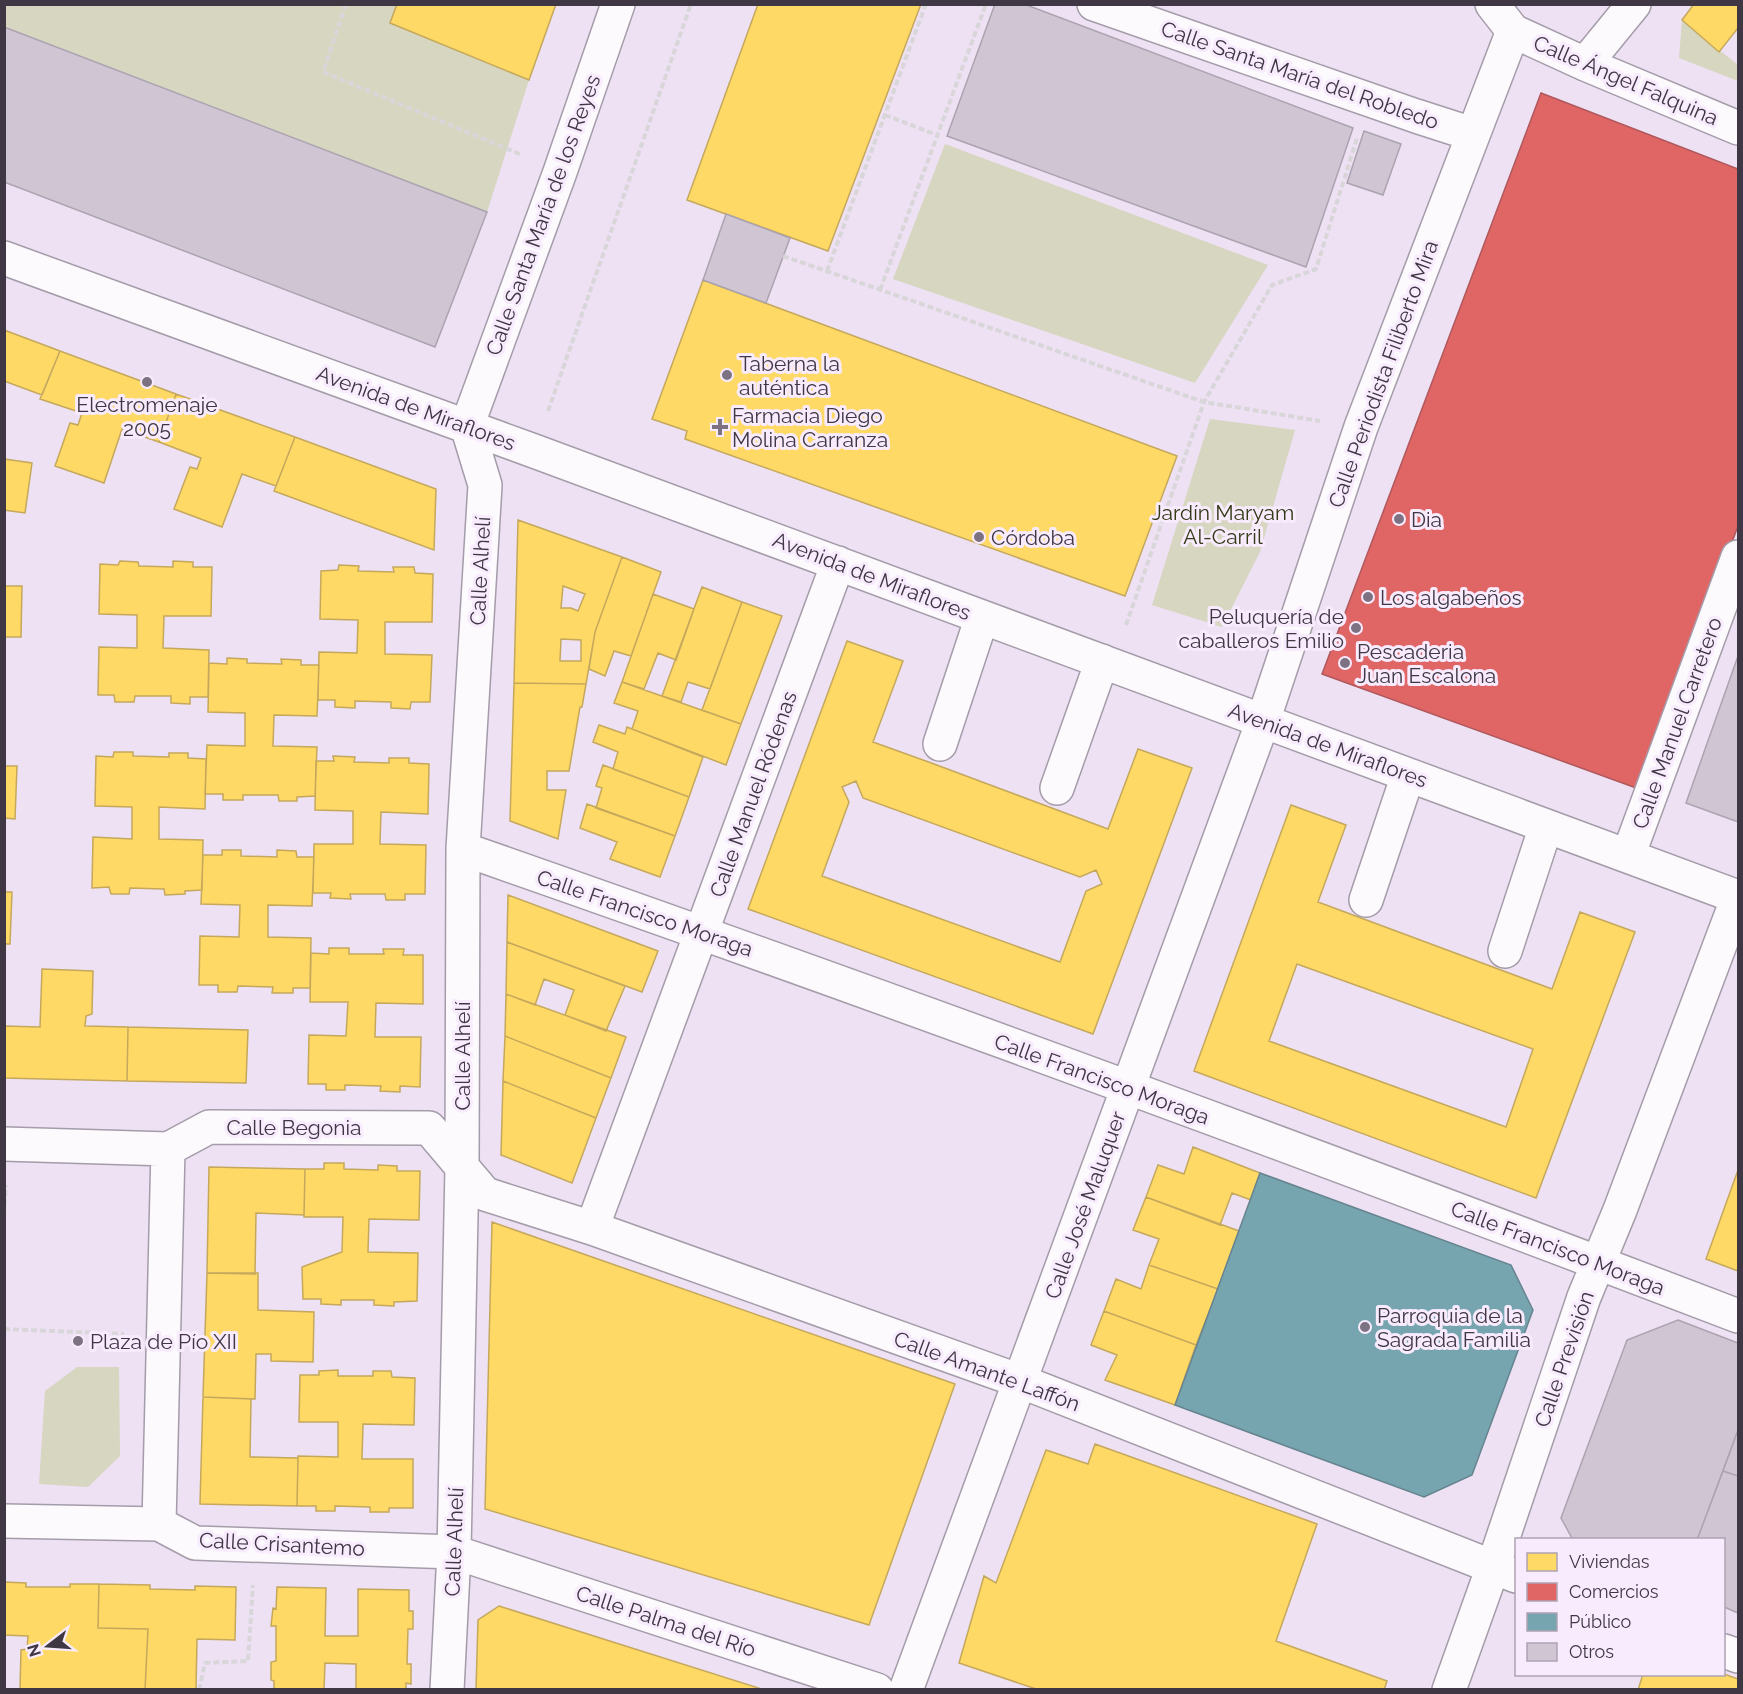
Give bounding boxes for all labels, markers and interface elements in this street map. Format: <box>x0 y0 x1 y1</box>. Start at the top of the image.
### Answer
street label: Calle Santa María del Robledo <box>1158 16 1442 134</box>
street label: Calle Ángel Falquina <box>1530 30 1722 130</box>
street label: Calle Santa María de los Reyes <box>480 71 606 359</box>
street label: Calle Periodista Filiberto Mira <box>1323 237 1443 511</box>
place label: Taberna la auténtica <box>739 351 840 400</box>
street label: Avenida de Miraflores <box>313 360 519 456</box>
marker: Taberna la auténtica <box>720 368 734 382</box>
marker: Electromenaje 2005 <box>140 375 154 389</box>
place label: Electromenaje 2005 <box>76 392 218 441</box>
place label: Farmacia Diego Molina Carranza <box>732 403 888 452</box>
marker: Farmacia Diego Molina Carranza <box>713 420 727 434</box>
park label: Jardín Maryam Al-Carril <box>1152 500 1294 549</box>
place label: Dia <box>1411 507 1442 532</box>
marker: Dia <box>1392 512 1406 526</box>
street label: Calle Alhelí <box>465 515 495 626</box>
place label: Córdoba <box>991 525 1075 550</box>
street label: Avenida de Miraflores <box>769 527 975 625</box>
marker: Córdoba <box>972 530 986 544</box>
place label: Los algabeños <box>1380 585 1522 610</box>
marker: Los algabeños <box>1361 590 1375 604</box>
place label: Peluquería de caballeros Emilio <box>1179 604 1344 653</box>
street label: Calle Manuel Carretero <box>1627 614 1727 832</box>
marker: Peluquería de caballeros Emilio <box>1349 621 1363 635</box>
place label: Pescaderia Juan Escalona <box>1357 639 1496 688</box>
marker: Pescaderia Juan Escalona <box>1338 656 1352 670</box>
street label: Calle Manuel Ródenas <box>704 688 802 900</box>
street label: Avenida de Miraflores <box>1225 697 1431 793</box>
street label: Calle Francisco Moraga <box>534 864 756 962</box>
street label: Calle Alhelí <box>450 1001 475 1111</box>
street label: Calle Francisco Moraga <box>991 1028 1213 1130</box>
street label: Calle José Maluquer <box>1039 1107 1131 1302</box>
street label: Calle Begonia <box>226 1115 362 1140</box>
street label: Calle Francisco Moraga <box>1448 1196 1668 1300</box>
street label: Calle Previsión <box>1529 1288 1599 1430</box>
place label: Parroquia de la Sagrada Familia <box>1377 1303 1531 1352</box>
marker: Parroquia de la Sagrada Familia <box>1358 1320 1372 1334</box>
street label: Calle Amante Laffón <box>891 1326 1083 1416</box>
place label: Plaza de Pío XII <box>90 1329 237 1354</box>
marker: Plaza de Pío XII <box>71 1334 85 1348</box>
street label: Calle Alhelí <box>440 1487 468 1597</box>
street label: Calle Crisantemo <box>198 1527 366 1561</box>
legend <box>1515 1538 1725 1676</box>
text: Viviendas <box>1569 1551 1650 1572</box>
street label: Calle Palma del Río <box>573 1580 759 1662</box>
text: Comercios <box>1569 1581 1659 1602</box>
text: Público <box>1569 1611 1632 1632</box>
north arrow <box>18 1616 78 1676</box>
text: Otros <box>1569 1641 1614 1662</box>
text: N <box>23 1642 45 1659</box>

